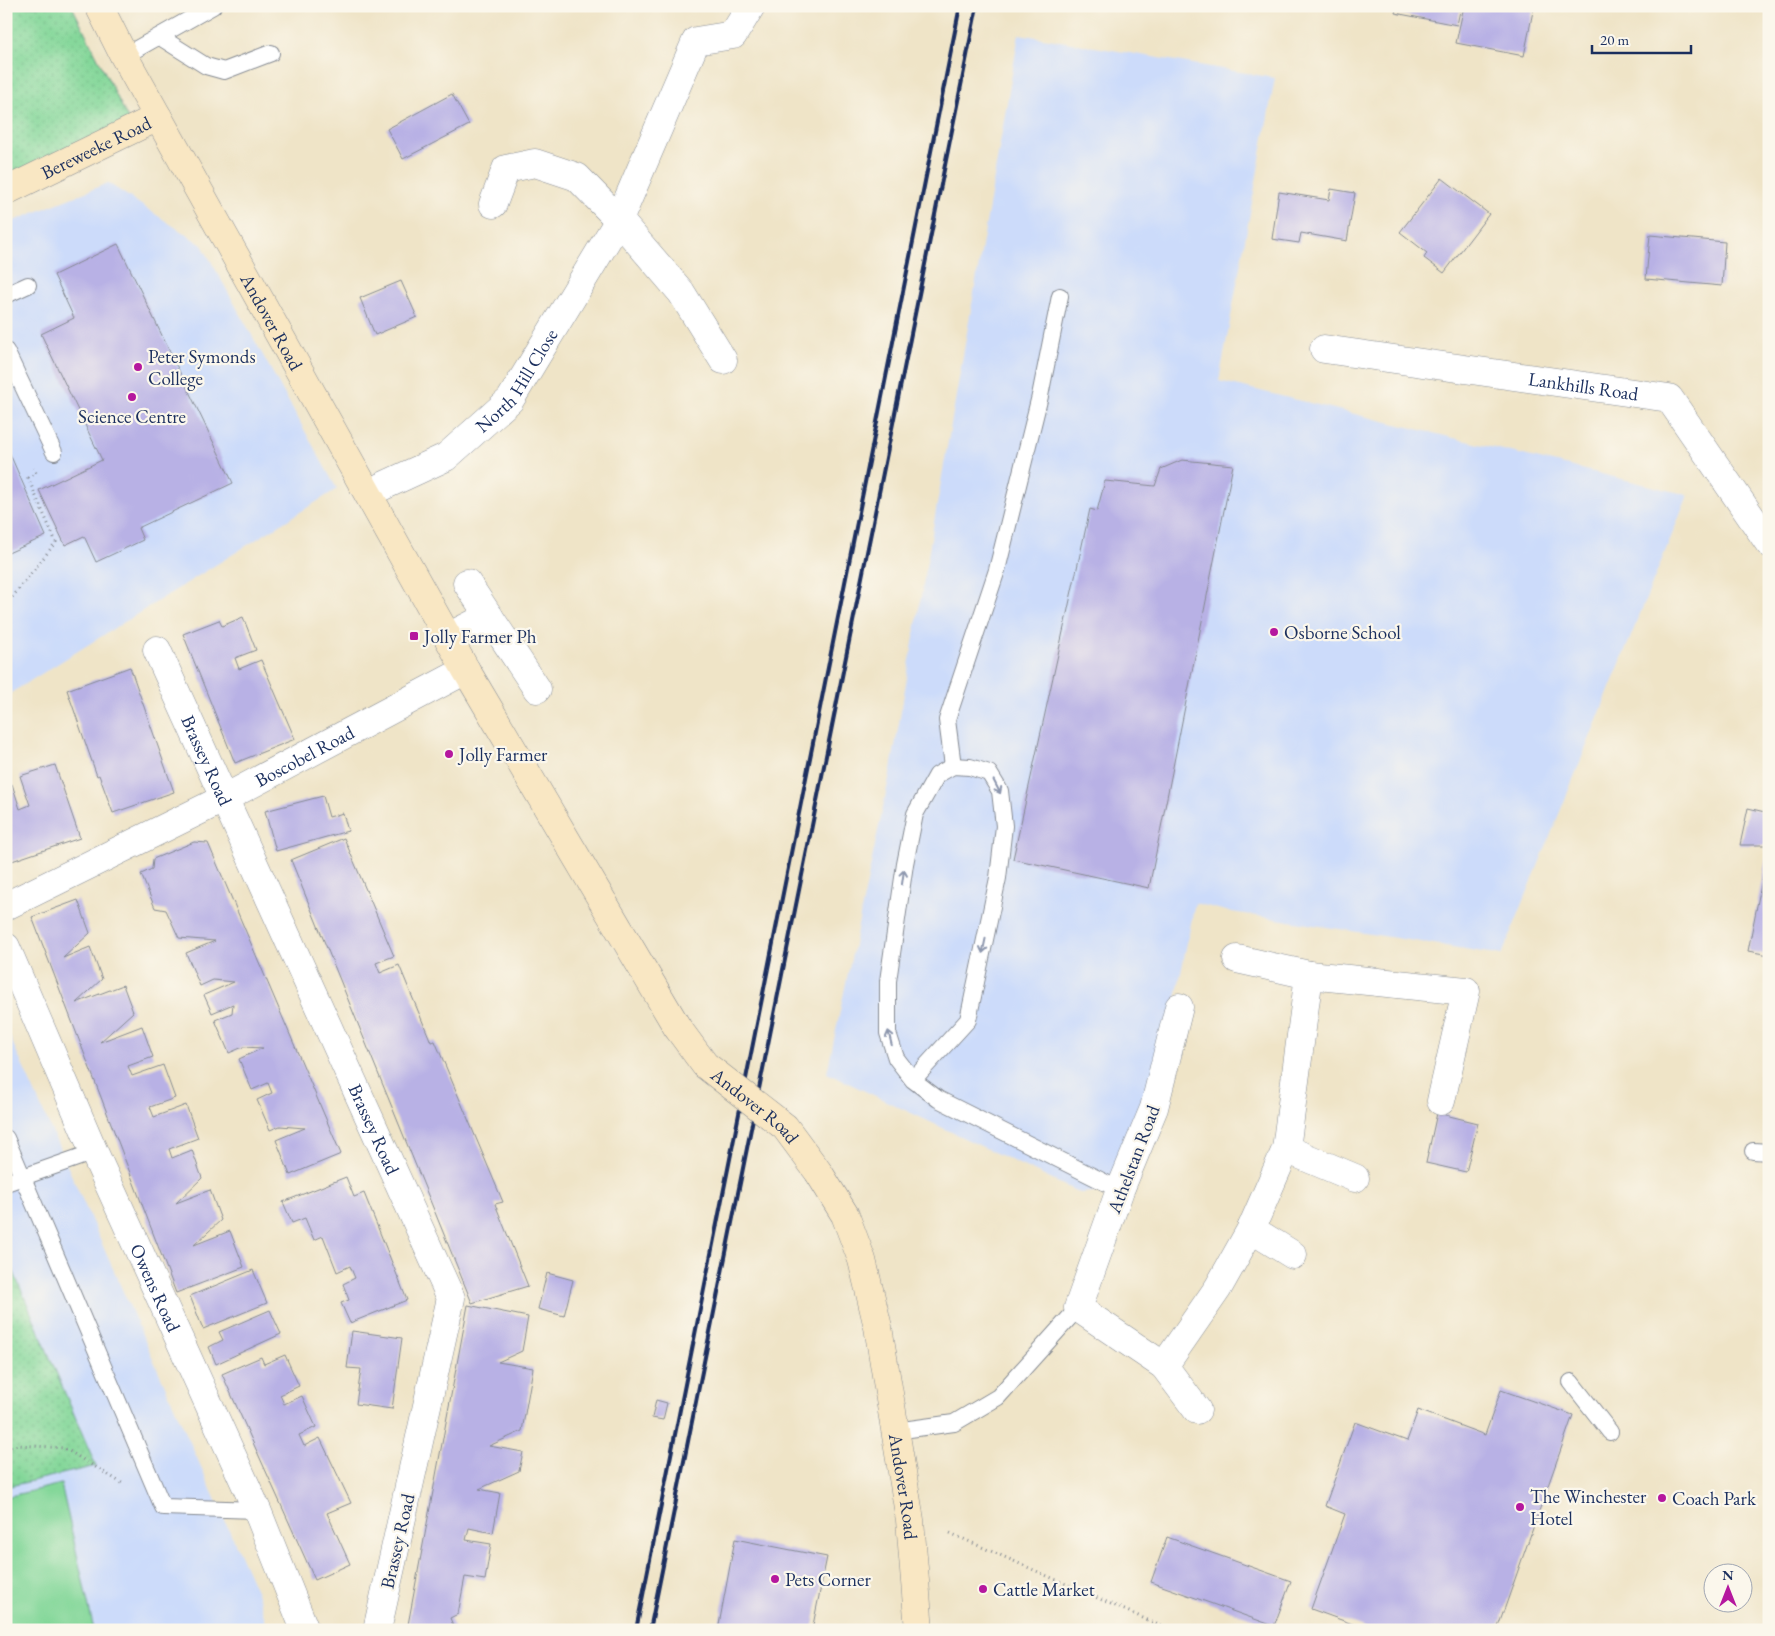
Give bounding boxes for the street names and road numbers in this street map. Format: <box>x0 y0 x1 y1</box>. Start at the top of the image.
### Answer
street label: Bereweeke Road <box>37 110 156 185</box>
street label: Andover Road <box>234 268 309 375</box>
street label: North Hill Close <box>470 324 563 438</box>
street label: Lankhills Road <box>1527 366 1640 407</box>
street label: Brassey Road <box>175 711 238 810</box>
street label: Boscobel Road <box>251 720 359 793</box>
street label: Andover Road <box>705 1062 805 1149</box>
street label: Brassey Road <box>342 1080 405 1179</box>
street label: Athelstan Road <box>1101 1101 1166 1218</box>
street label: Owens Road <box>124 1240 186 1336</box>
street label: Andover Road <box>883 1431 924 1541</box>
street label: Brassey Road <box>374 1491 421 1591</box>

